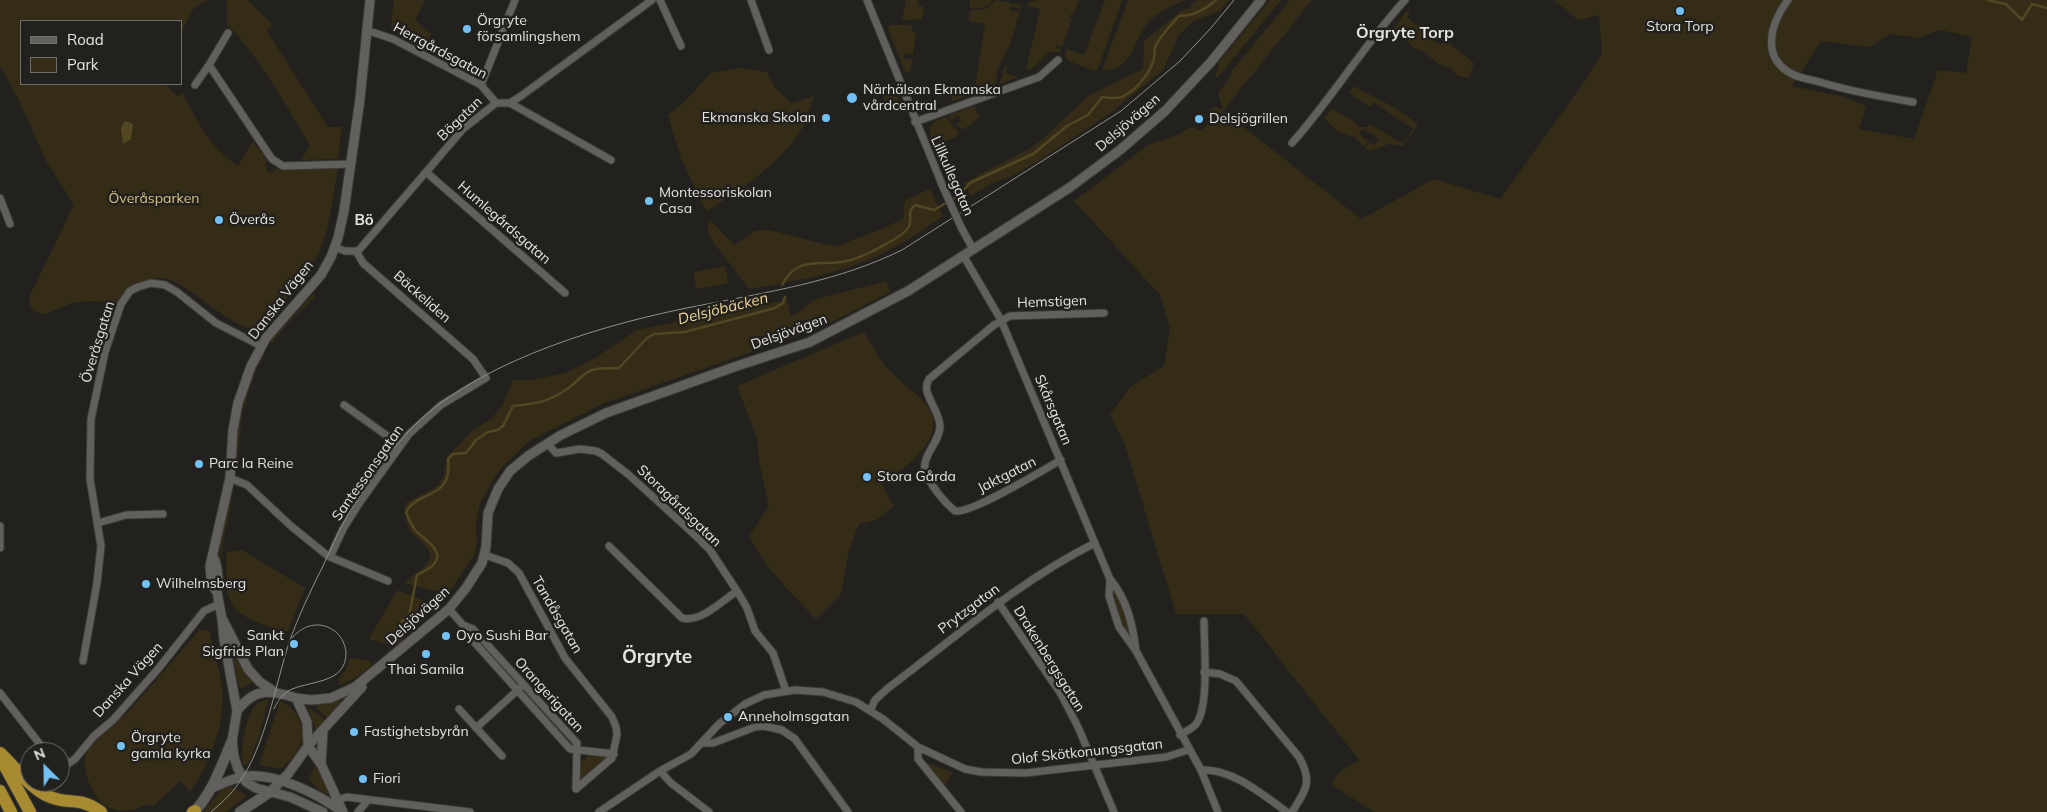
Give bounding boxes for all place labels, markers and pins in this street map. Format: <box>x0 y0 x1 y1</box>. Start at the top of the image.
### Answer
marker: Stora Torp <box>1674 5 1686 17</box>
place label: Örgryte församlingshem <box>477 13 581 46</box>
place label: Stora Torp <box>1646 19 1714 35</box>
marker: Örgryte församlingshem <box>461 23 473 35</box>
place label: Närhälsan Ekmanska vårdcentral <box>863 82 1001 114</box>
marker: Närhälsan Ekmanska vårdcentral <box>845 91 859 105</box>
place label: Ekmanska Skolan <box>702 110 816 126</box>
place label: Delsjögrillen <box>1209 111 1288 127</box>
marker: Ekmanska Skolan <box>820 112 832 124</box>
marker: Delsjögrillen <box>1193 113 1205 125</box>
place label: Montessoriskolan Casa <box>659 185 772 218</box>
marker: Montessoriskolan Casa <box>643 195 655 207</box>
place label: Överås <box>229 212 275 228</box>
marker: Överås <box>213 214 225 226</box>
place label: Parc la Reine <box>209 456 293 472</box>
marker: Parc la Reine <box>193 458 205 470</box>
place label: Stora Gårda <box>877 469 956 485</box>
marker: Stora Gårda <box>861 471 873 483</box>
place label: Wilhelmsberg <box>156 576 246 592</box>
marker: Wilhelmsberg <box>140 578 152 590</box>
place label: Sankt Sigfrids Plan <box>202 628 284 660</box>
place label: Oyo Sushi Bar <box>456 628 548 644</box>
marker: Oyo Sushi Bar <box>440 630 452 642</box>
marker: Sankt Sigfrids Plan <box>288 638 300 650</box>
marker: Thai Samila <box>420 648 432 660</box>
place label: Thai Samila <box>388 662 464 678</box>
place label: Anneholmsgatan <box>738 709 849 725</box>
marker: Anneholmsgatan <box>722 711 734 723</box>
place label: Fastighetsbyrån <box>364 724 469 740</box>
marker: Fastighetsbyrån <box>348 726 360 738</box>
place label: Örgryte gamla kyrka <box>131 730 211 762</box>
marker: Örgryte gamla kyrka <box>115 740 127 752</box>
place label: Fiori <box>373 771 401 787</box>
marker: Fiori <box>357 773 369 785</box>

